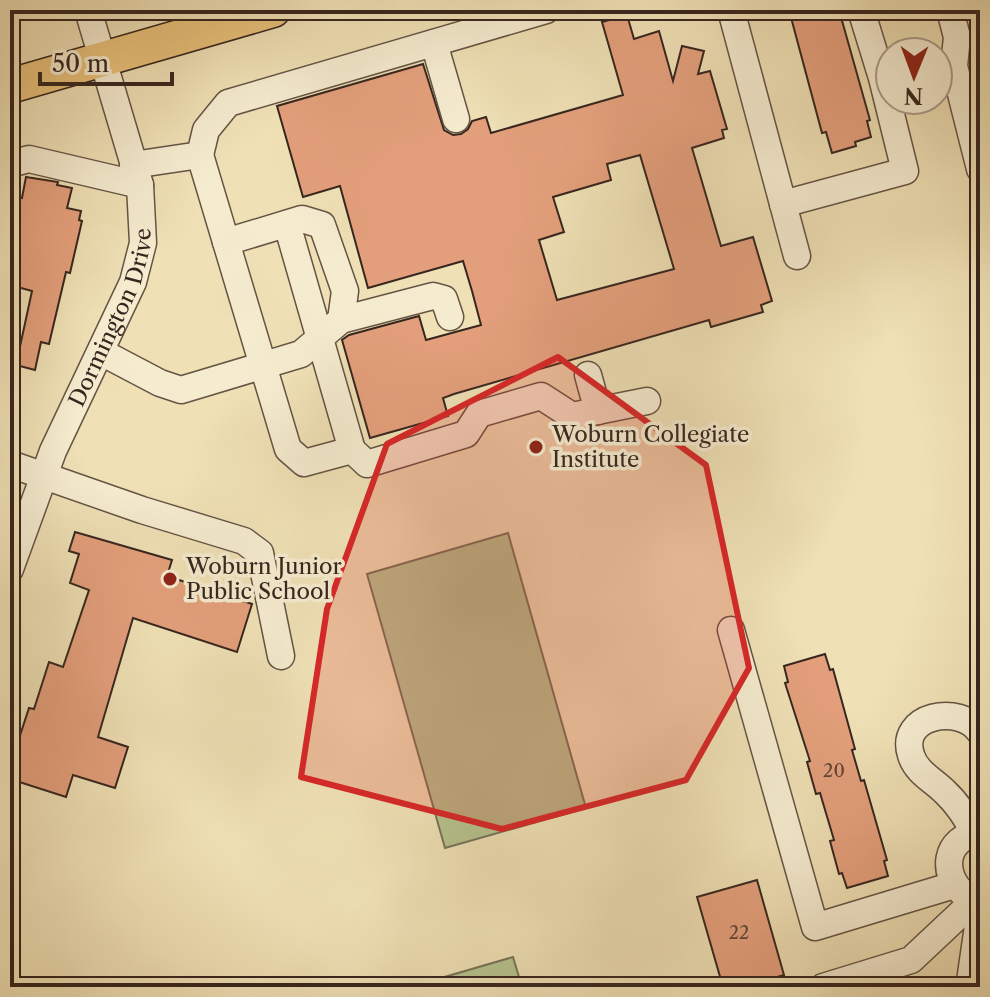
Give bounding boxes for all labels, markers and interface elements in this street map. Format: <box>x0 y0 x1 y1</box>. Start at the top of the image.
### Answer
scale bar <box>40 36 172 86</box>
north arrow <box>874 36 954 116</box>
text: 50 m <box>52 49 109 78</box>
text: N <box>904 82 923 109</box>
street label: Dormington Drive <box>63 227 157 411</box>
place label: Woburn Collegiate Institute <box>551 421 749 473</box>
marker: Woburn Collegiate Institute <box>527 438 545 456</box>
place label: Woburn Junior Public School <box>185 553 342 605</box>
marker: Woburn Junior Public School <box>161 570 179 588</box>
house number: 20 <box>823 760 845 782</box>
house number: 22 <box>729 922 749 944</box>

